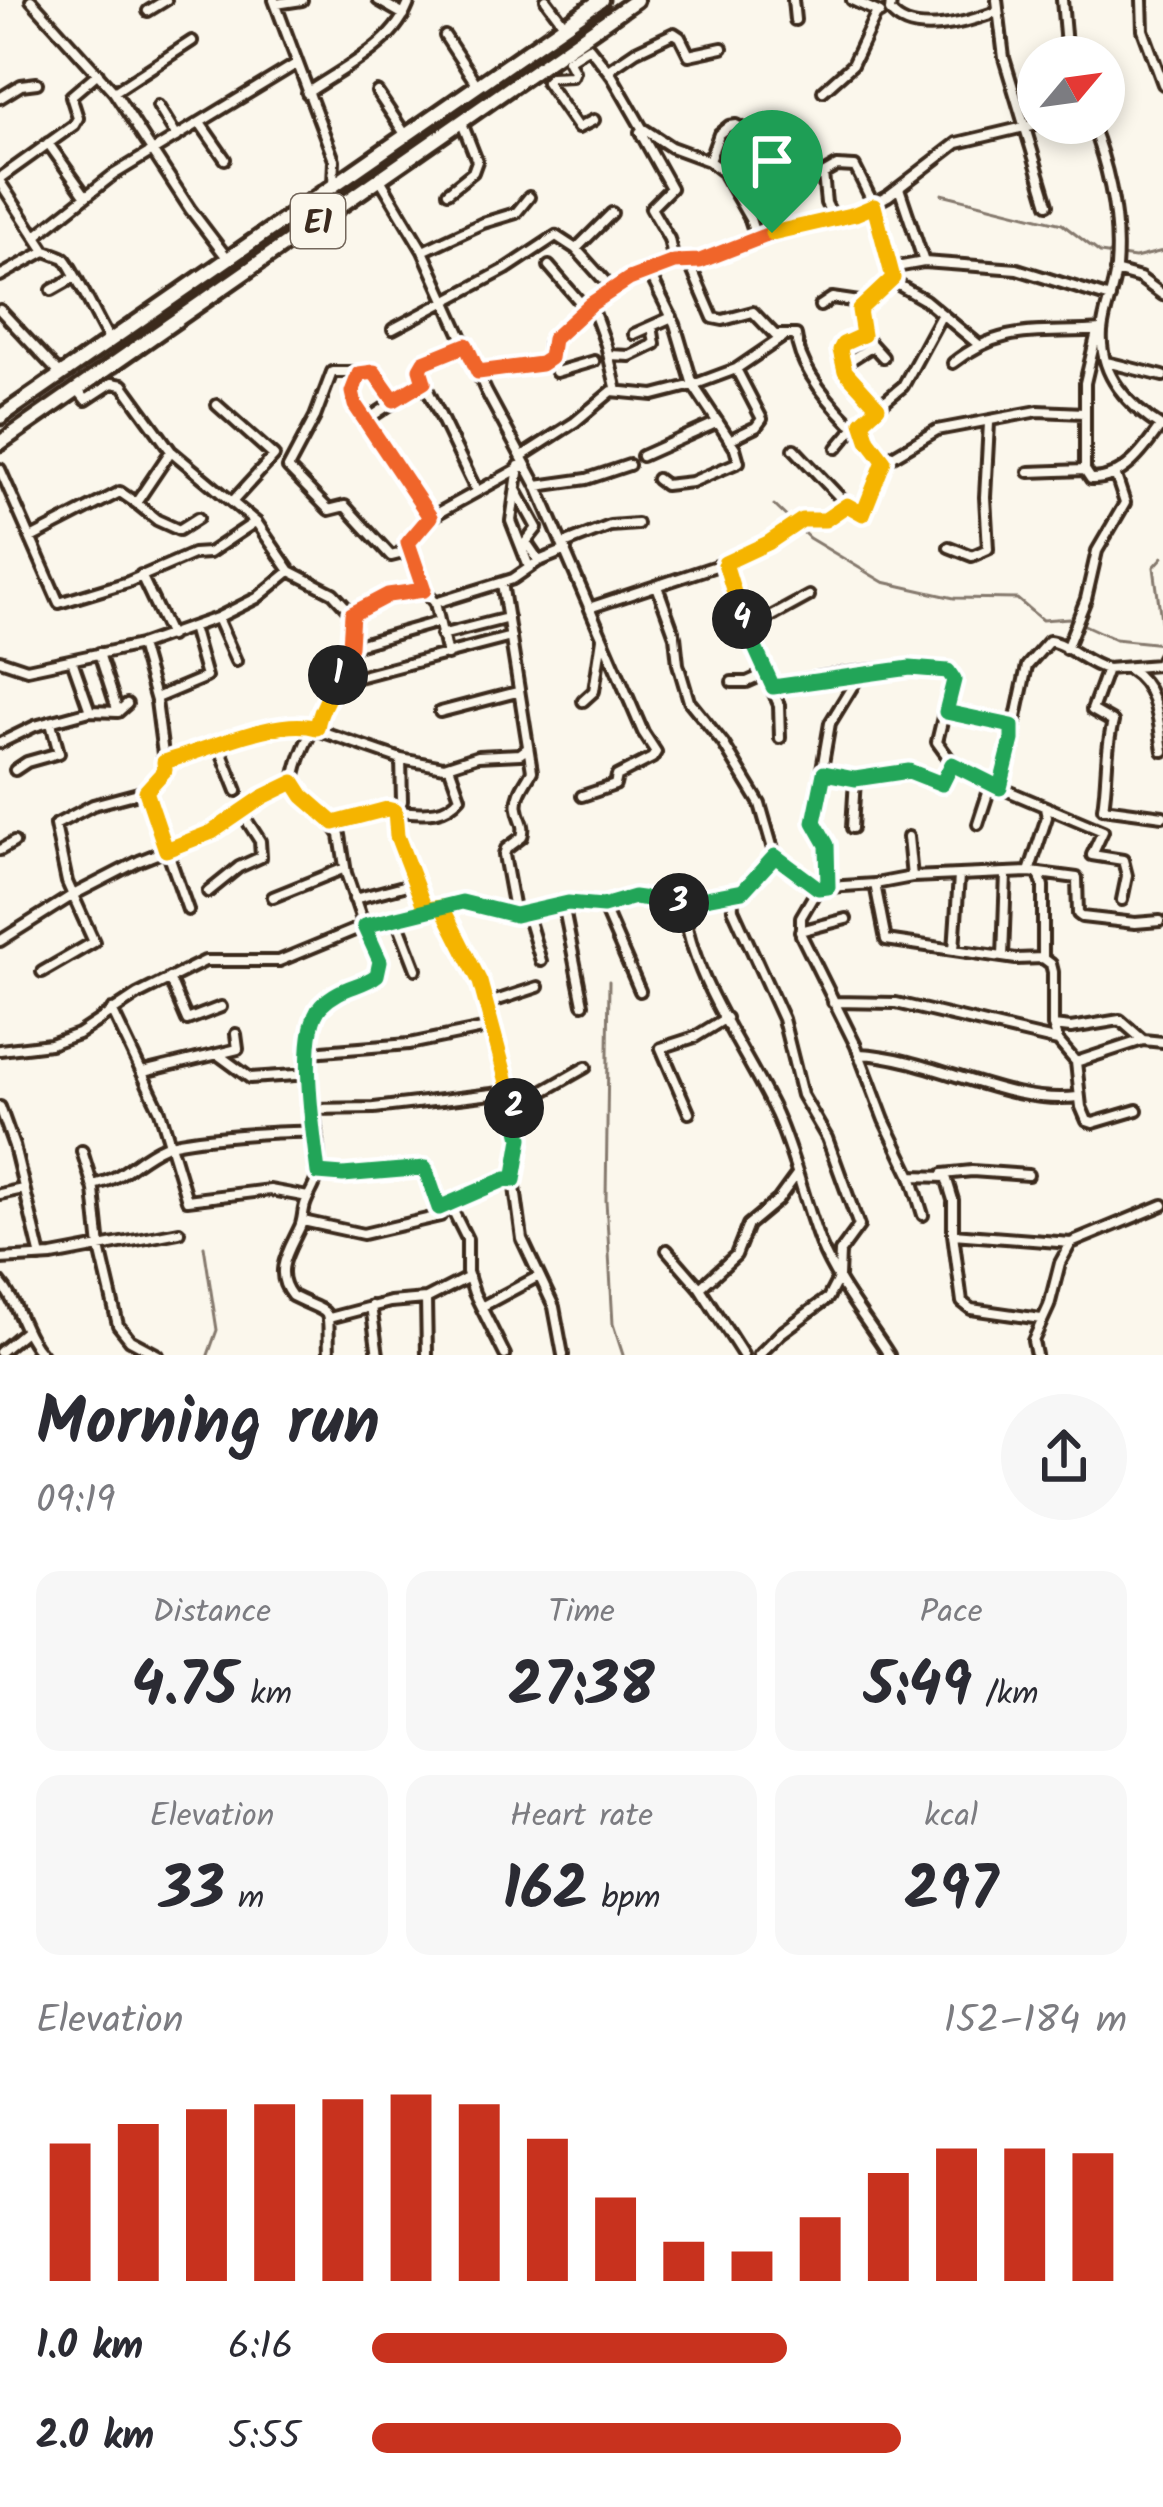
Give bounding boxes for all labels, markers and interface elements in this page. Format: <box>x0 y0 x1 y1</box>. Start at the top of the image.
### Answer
north arrow <box>1017 36 1125 144</box>
map controls <box>1017 36 1125 144</box>
pin <box>721 110 823 233</box>
icon: arrive <box>739 128 805 194</box>
road number: E1 <box>291 194 345 248</box>
pin: 4 <box>712 589 772 649</box>
text: 4 <box>733 592 751 645</box>
pin: 1 <box>308 645 368 705</box>
text: 1 <box>333 648 343 701</box>
pin: 3 <box>649 873 709 933</box>
text: 3 <box>670 876 688 929</box>
pin: 2 <box>484 1078 544 1138</box>
text: 2 <box>504 1081 524 1134</box>
text: Morning run <box>36 1373 380 1478</box>
button: share <box>1001 1394 1127 1520</box>
text: 09:19 <box>36 1471 115 1533</box>
text: Distance <box>153 1587 271 1640</box>
text: Time <box>548 1587 615 1640</box>
text: Pace <box>920 1587 983 1640</box>
text: 4.75 <box>132 1640 237 1736</box>
text: 27:38 <box>508 1640 655 1736</box>
text: 5:49 <box>864 1640 972 1736</box>
text: km <box>237 1669 292 1722</box>
text: /km <box>972 1669 1039 1722</box>
text: Elevation <box>149 1791 274 1844</box>
text: Heart rate <box>510 1791 653 1844</box>
text: kcal <box>924 1791 978 1844</box>
text: 33 <box>159 1844 225 1940</box>
text: 162 <box>502 1844 588 1940</box>
text: 297 <box>904 1844 998 1940</box>
text: m <box>225 1873 264 1926</box>
text: bpm <box>588 1873 661 1926</box>
text: Elevation <box>36 1991 184 2053</box>
text: 152–184 m <box>943 1991 1127 2053</box>
text: 1.0 km <box>36 2317 143 2379</box>
text: 6:16 <box>228 2317 293 2379</box>
text: 2.0 km <box>36 2407 154 2469</box>
text: 5:55 <box>228 2407 300 2469</box>

